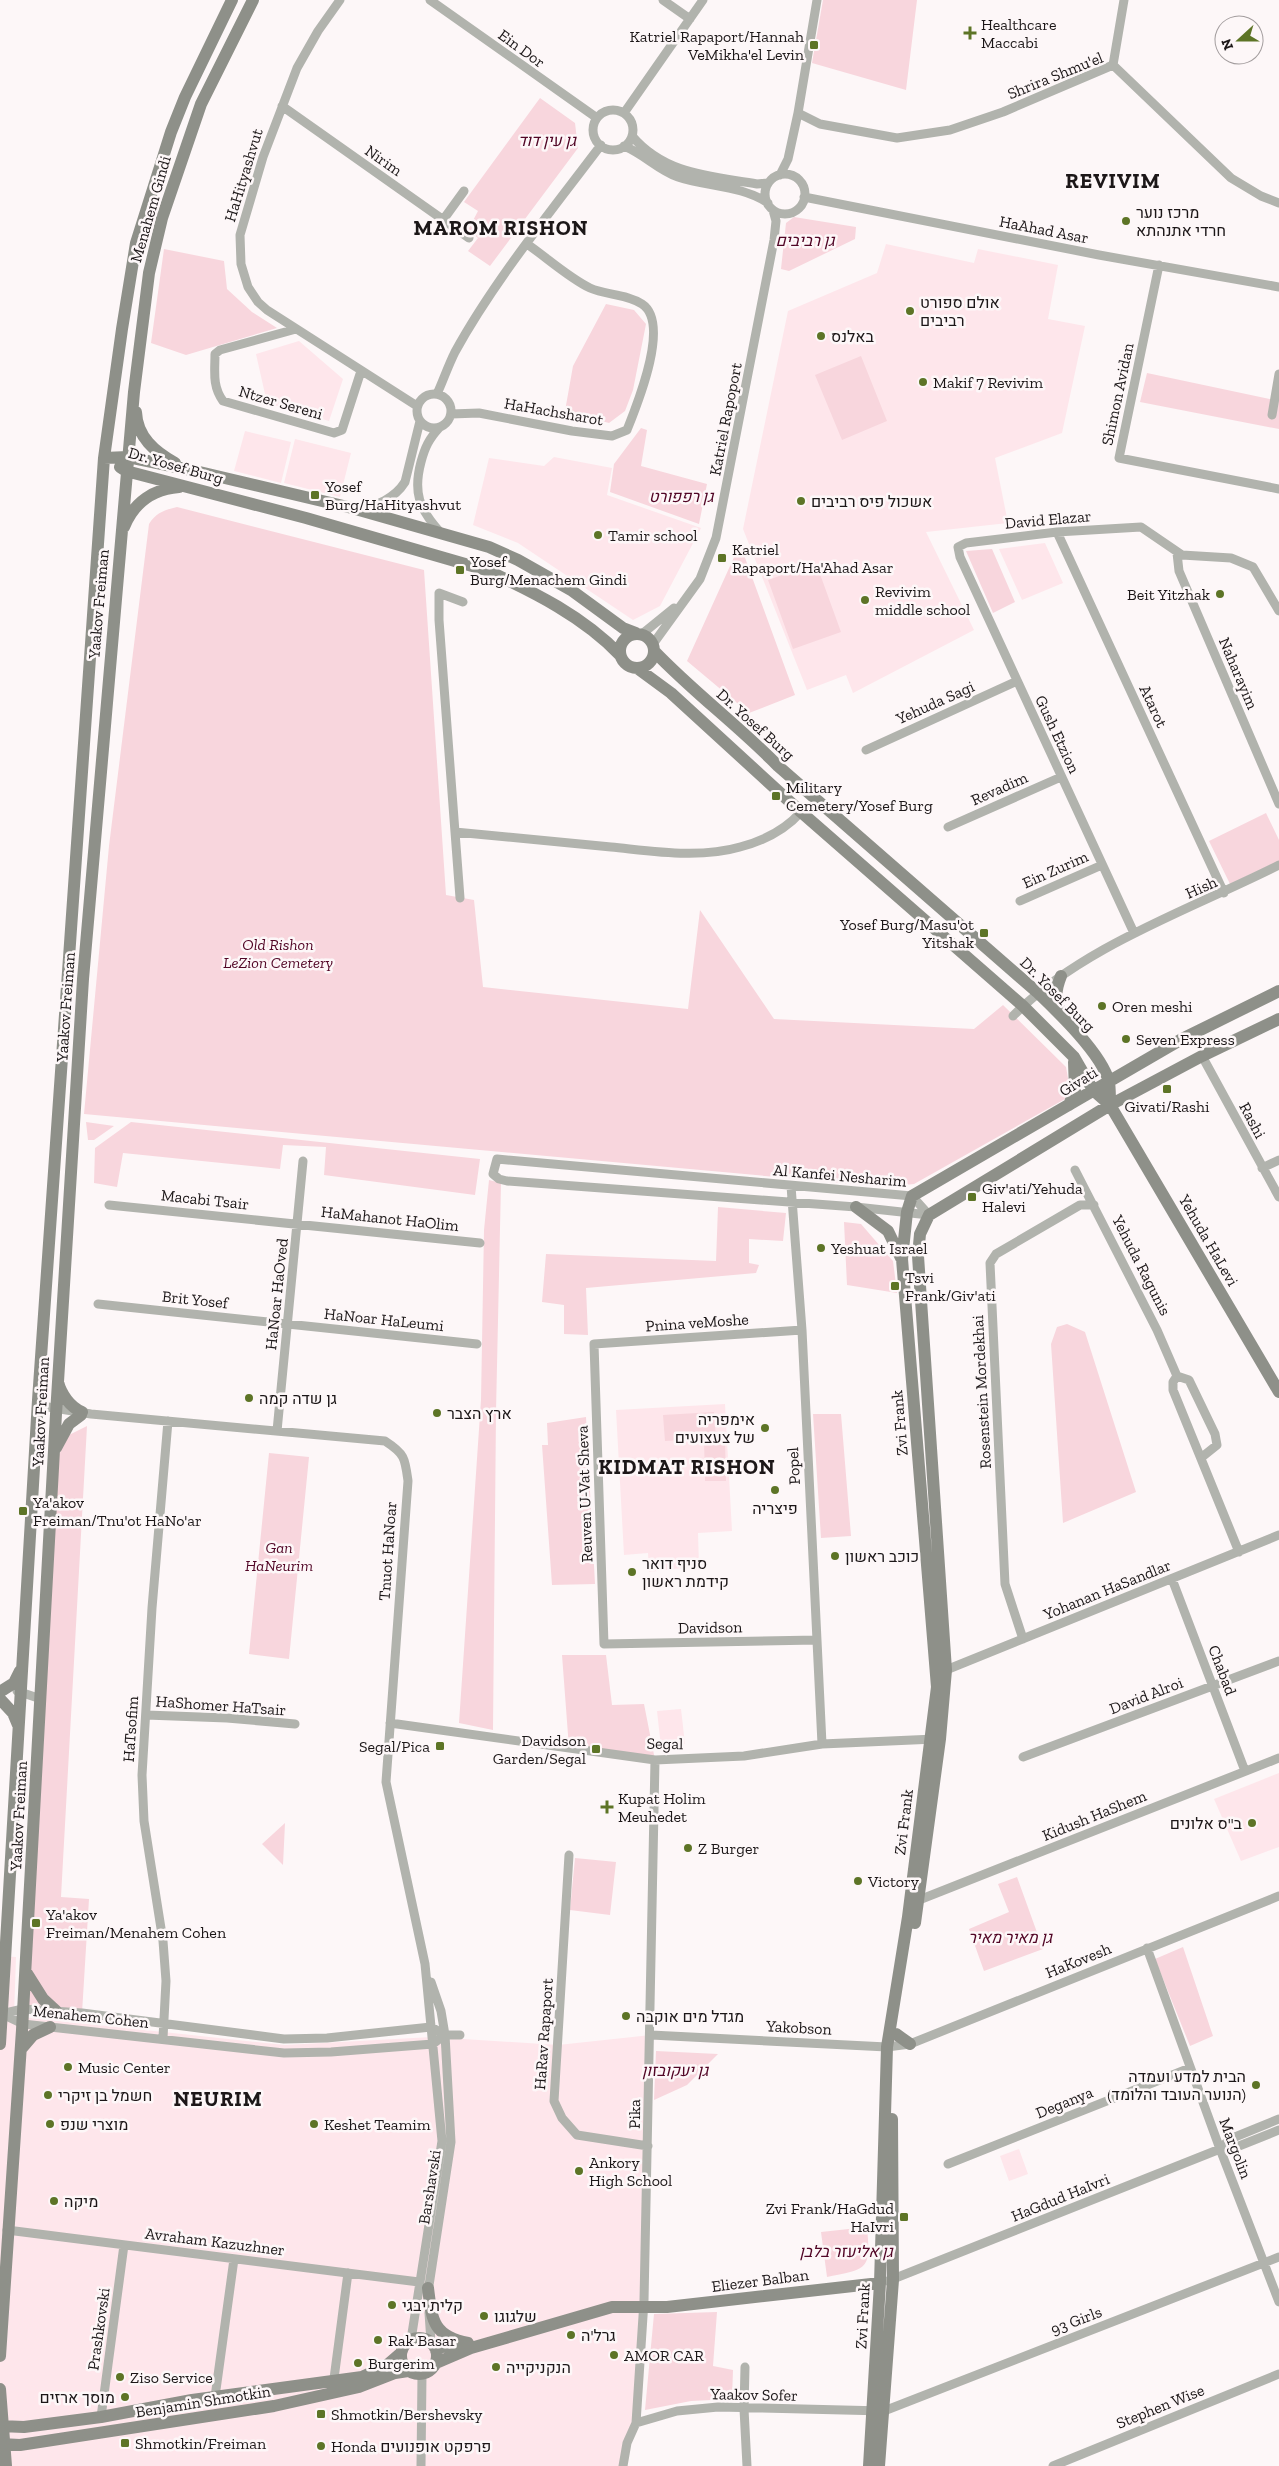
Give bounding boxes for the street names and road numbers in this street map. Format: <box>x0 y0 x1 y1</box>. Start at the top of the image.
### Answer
street label: Ein Dor <box>495 25 549 72</box>
street label: Shrira Shmu'el <box>1005 48 1106 103</box>
street label: HaHityashvut <box>220 126 267 224</box>
street label: Nirim <box>361 141 406 180</box>
street label: Menahem Gindi <box>126 153 175 265</box>
street label: HaAhad Asar <box>998 212 1090 247</box>
street label: Shimon Avidan <box>1097 340 1138 447</box>
street label: Katriel Rapoport <box>705 361 746 477</box>
street label: Ntzer Sereni <box>237 381 326 424</box>
street label: HaHachsharot <box>503 393 605 430</box>
street label: Dr. Yosef Burg <box>126 443 226 488</box>
street label: David Elazar <box>1004 506 1092 533</box>
street label: Yaakov Freiman <box>84 548 113 661</box>
street label: Naharayim <box>1215 634 1262 712</box>
street label: Yehuda Sagi <box>892 677 978 729</box>
street label: Atarot <box>1135 682 1172 731</box>
street label: Dr. Yosef Burg <box>713 684 799 764</box>
street label: Gush Etzion <box>1031 692 1084 777</box>
street label: Revadim <box>968 768 1031 809</box>
street label: Ein Zurim <box>1019 847 1091 892</box>
street label: Hish <box>1182 872 1220 903</box>
street label: Yaakov Freiman <box>52 951 79 1064</box>
street label: Dr. Yosef Burg <box>1016 953 1099 1036</box>
street label: Givati <box>1056 1062 1101 1101</box>
street label: Rashi <box>1235 1099 1270 1142</box>
street label: Al Kanfei Nesharim <box>773 1160 908 1191</box>
street label: Macabi Tsair <box>160 1185 250 1214</box>
street label: Yehuda HaLevi <box>1174 1190 1243 1290</box>
street label: HaMahanot HaOlim <box>320 1202 460 1235</box>
street label: Yehuda Ragunis <box>1108 1211 1175 1319</box>
street label: HaNoar HaOved <box>261 1237 292 1351</box>
street label: Brit Yosef <box>161 1287 231 1313</box>
street label: HaNoar HaLeumi <box>323 1304 445 1335</box>
street label: Pnina veMoshe <box>645 1309 749 1336</box>
street label: Rosenstein Mordekhai <box>968 1314 995 1469</box>
street label: Yaakov Freiman <box>28 1356 53 1468</box>
street label: Zvi Frank <box>887 1389 912 1457</box>
street label: Reuven U-Vat Sheva <box>573 1425 596 1563</box>
street label: Popel <box>783 1447 804 1485</box>
street label: Tnuot HaNoar <box>375 1501 400 1601</box>
street label: Yohanan HaSandlar <box>1040 1555 1174 1624</box>
street label: Davidson <box>678 1617 743 1638</box>
street label: Chabad <box>1204 1642 1241 1698</box>
street label: David Alroi <box>1107 1673 1186 1718</box>
street label: HaShomer HaTsair <box>155 1691 287 1720</box>
street label: HaTsofim <box>119 1695 142 1763</box>
street label: Segal <box>646 1734 684 1753</box>
street label: Yaakov Freiman <box>6 1760 31 1872</box>
street label: Kidush HaShem <box>1039 1786 1149 1845</box>
street label: Zvi Frank <box>890 1788 917 1856</box>
street label: HaKovesh <box>1043 1939 1114 1982</box>
street label: HaRav Rapaport <box>530 1977 557 2091</box>
street label: Menahem Cohen <box>32 2001 151 2032</box>
street label: Yakobson <box>765 2016 833 2039</box>
street label: Deganya <box>1033 2082 1096 2123</box>
street label: Pika <box>625 2099 644 2129</box>
street label: Margolin <box>1215 2115 1256 2182</box>
street label: Barshavski <box>414 2148 445 2226</box>
street label: HaGdud HaIvri <box>1008 2169 1113 2226</box>
street label: Avraham Kazuzhner <box>144 2224 286 2260</box>
street label: Eliezer Balban <box>710 2265 811 2296</box>
street label: Zvi Frank <box>851 2282 874 2349</box>
street label: Prashkovski <box>83 2286 114 2372</box>
street label: 93 Girls <box>1048 2302 1104 2339</box>
street label: Stephen Wise <box>1113 2380 1207 2433</box>
street label: Benjamin Shmotkin <box>134 2381 273 2422</box>
street label: Yaakov Sofer <box>709 2384 798 2405</box>

